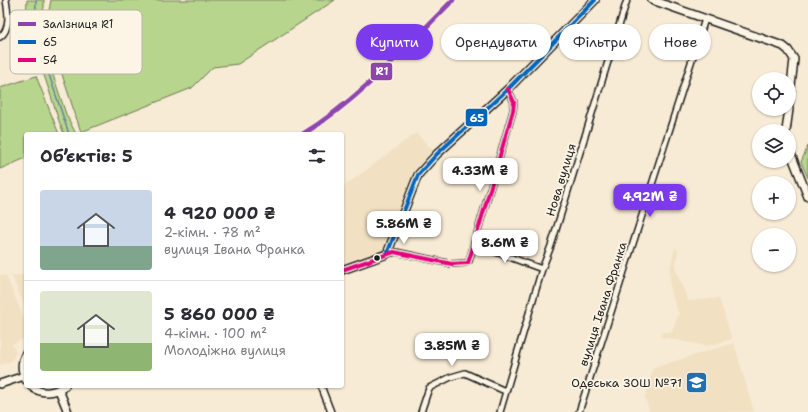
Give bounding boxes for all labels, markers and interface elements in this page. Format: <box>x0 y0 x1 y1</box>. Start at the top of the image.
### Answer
legend <box>10 10 142 74</box>
text: Залізниця R1 <box>43 17 113 32</box>
chip: Купити <box>356 24 433 60</box>
chip: Орендувати <box>441 24 551 60</box>
chip: Фільтри <box>559 24 641 60</box>
chip: Нове <box>649 24 711 60</box>
text: 65 <box>43 35 57 50</box>
text: 54 <box>43 53 57 68</box>
line badge: R1 <box>370 62 393 81</box>
text: R1 <box>376 64 388 79</box>
map controls <box>752 72 796 272</box>
button: locate <box>752 72 796 116</box>
line badge: 65 <box>465 108 488 127</box>
text: 65 <box>470 111 484 126</box>
button: layers <box>752 124 796 168</box>
street label: Нова вулиця <box>542 142 580 218</box>
text: Об’єктів: 5 <box>40 145 133 167</box>
icon: filters <box>306 145 328 167</box>
pin: 4.33M ₴ <box>443 158 517 192</box>
text: 4.33M ₴ <box>452 162 508 179</box>
button: + <box>752 176 796 220</box>
pin: 4.92M ₴ <box>613 184 687 218</box>
text: 4.92M ₴ <box>622 188 678 205</box>
text: 4 920 000 ₴ <box>164 202 276 224</box>
icon: home <box>72 206 120 254</box>
pin: 5.86M ₴ <box>367 211 441 245</box>
text: 5.86M ₴ <box>376 215 432 232</box>
text: 2-кімн. · 78 m² <box>164 224 261 241</box>
button: − <box>752 228 796 272</box>
pin: 8.6M ₴ <box>472 230 538 264</box>
text: 8.6M ₴ <box>481 234 529 251</box>
street label: вулиця Івана Франка <box>575 239 631 368</box>
text: вулиця Івана Франка <box>164 241 305 258</box>
unlabelled marker <box>372 253 382 263</box>
text: 5 860 000 ₴ <box>164 303 275 325</box>
icon: home <box>72 307 120 355</box>
text: 4-кімн. · 100 m² <box>164 325 267 342</box>
pin: 3.85M ₴ <box>415 333 489 367</box>
text: 3.85M ₴ <box>424 337 480 354</box>
text: Молодіжна вулиця <box>164 342 286 359</box>
school or university icon: Одеська ЗОШ №71 <box>684 370 710 396</box>
place label: Одеська ЗОШ №71 <box>571 375 682 391</box>

